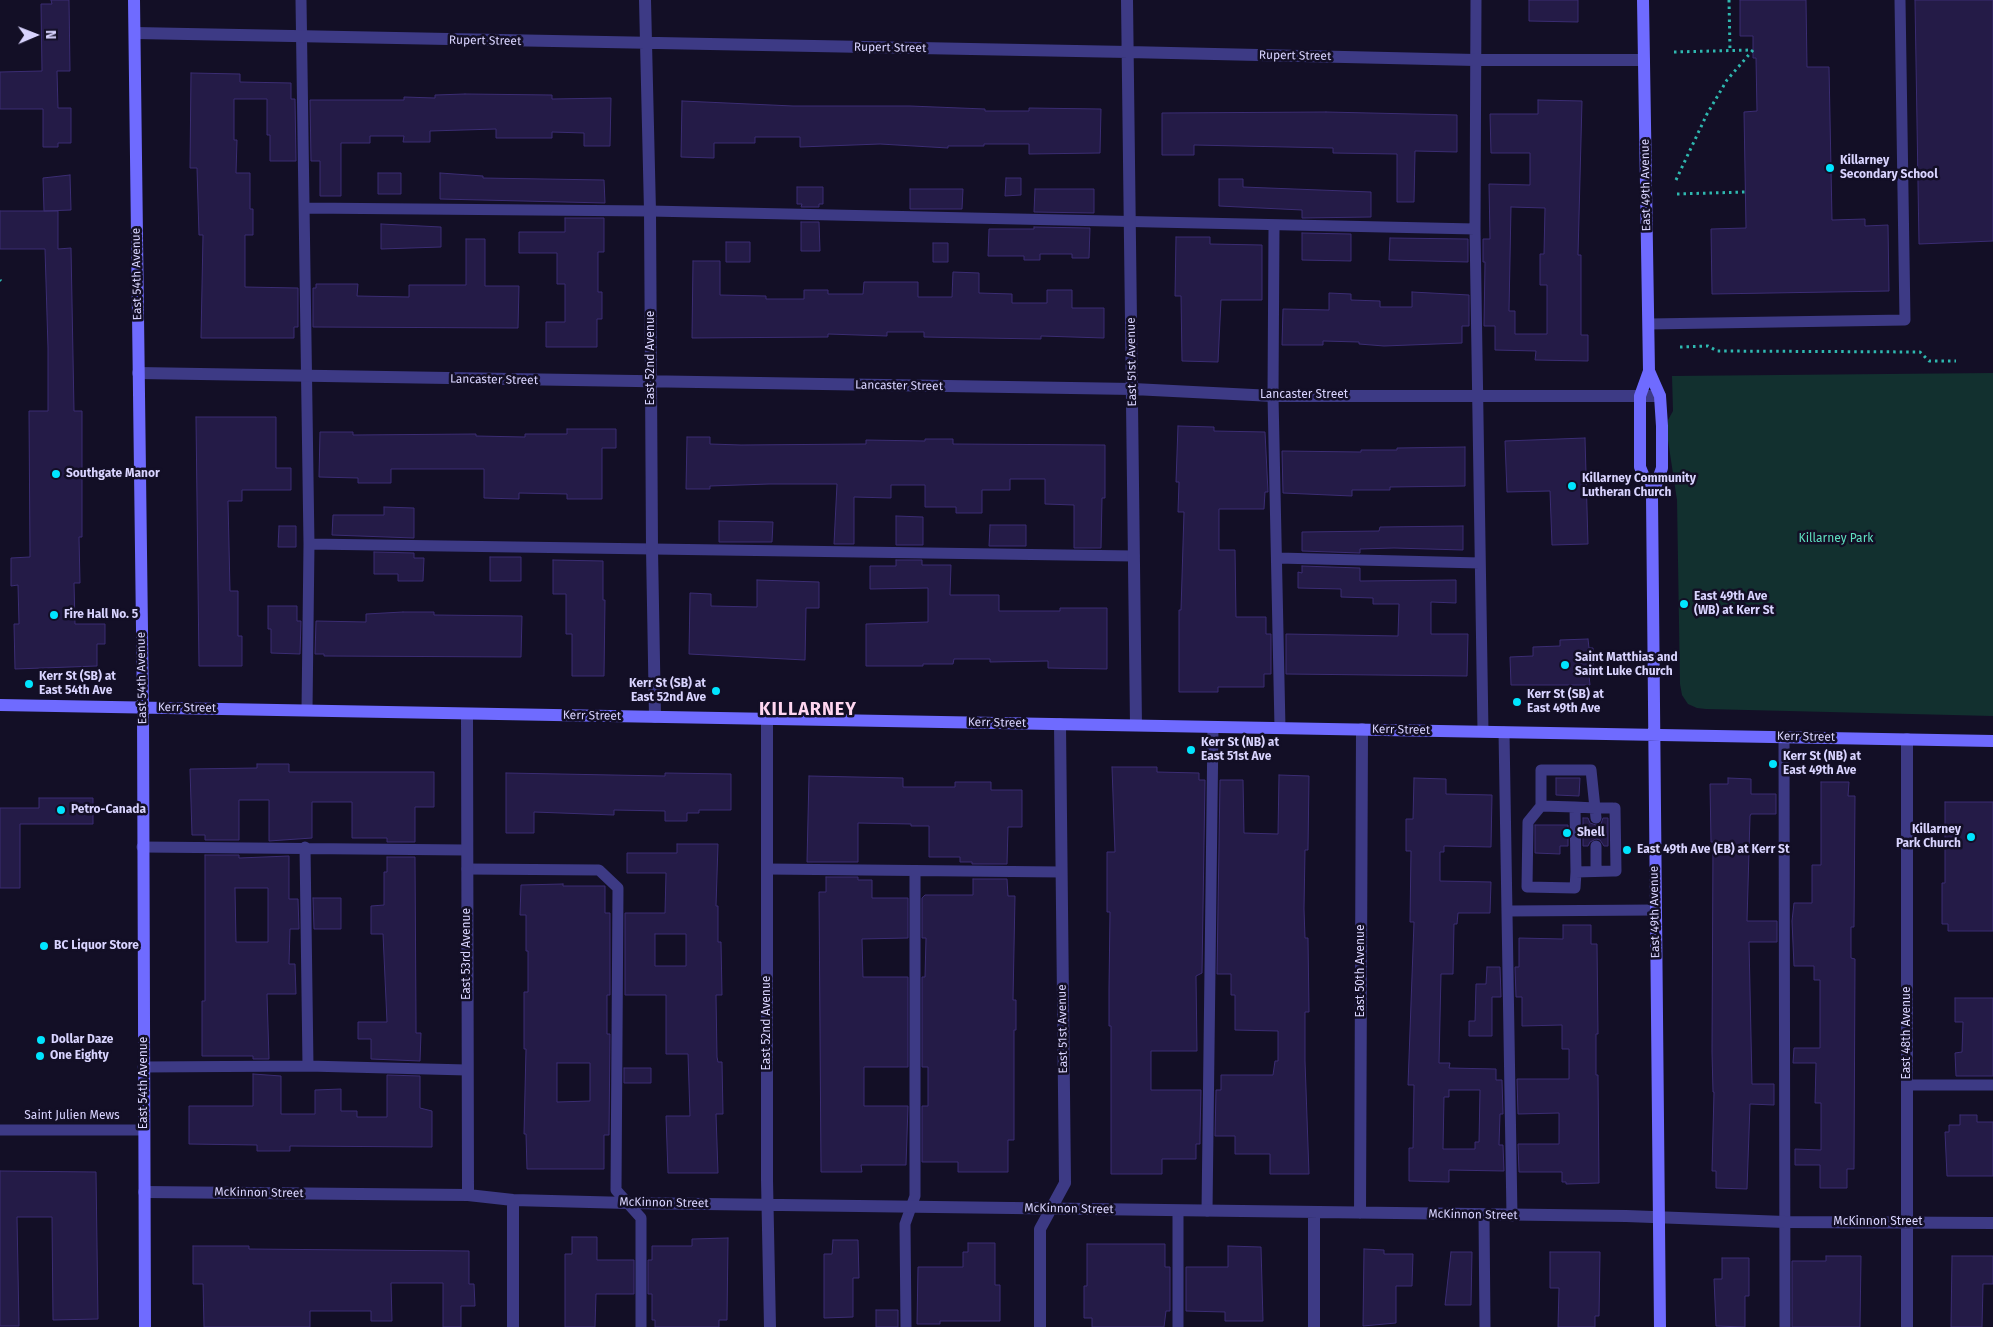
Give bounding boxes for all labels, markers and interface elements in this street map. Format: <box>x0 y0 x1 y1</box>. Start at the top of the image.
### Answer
north arrow <box>10 10 60 60</box>
text: N <box>42 30 59 40</box>
street label: Rupert Street <box>449 33 521 49</box>
street label: Rupert Street <box>854 40 926 56</box>
street label: Rupert Street <box>1259 48 1331 64</box>
street label: East 49th Avenue <box>1638 139 1654 231</box>
place label: Killarney Secondary School <box>1840 154 1938 182</box>
marker: Killarney Secondary School <box>1824 162 1836 174</box>
street label: East 54th Avenue <box>129 228 145 320</box>
street label: East 52nd Avenue <box>644 311 658 405</box>
street label: East 51st Avenue <box>1124 317 1140 407</box>
street label: Lancaster Street <box>450 372 538 388</box>
street label: Lancaster Street <box>855 378 943 394</box>
street label: Lancaster Street <box>1260 388 1348 402</box>
place label: Southgate Manor <box>66 467 160 481</box>
marker: Southgate Manor <box>50 468 62 480</box>
place label: Killarney Community Lutheran Church <box>1582 472 1696 500</box>
marker: Killarney Community Lutheran Church <box>1566 480 1578 492</box>
park label: Killarney Park <box>1799 532 1873 546</box>
place label: East 49th Ave (WB) at Kerr St <box>1694 590 1774 618</box>
marker: East 49th Ave (WB) at Kerr St <box>1678 598 1690 610</box>
place label: Fire Hall No. 5 <box>64 608 138 622</box>
marker: Fire Hall No. 5 <box>48 609 60 621</box>
street label: East 54th Avenue <box>134 632 150 724</box>
place label: Saint Matthias and Saint Luke Church <box>1575 651 1678 679</box>
marker: Saint Matthias and Saint Luke Church <box>1559 659 1571 671</box>
place label: Kerr St (SB) at East 54th Ave <box>39 670 116 698</box>
place label: Kerr St (SB) at East 52nd Ave <box>629 677 706 705</box>
marker: Kerr St (SB) at East 54th Ave <box>23 678 35 690</box>
marker: Kerr St (SB) at East 52nd Ave <box>710 685 722 697</box>
place label: Kerr St (SB) at East 49th Ave <box>1527 688 1604 716</box>
marker: Kerr St (SB) at East 49th Ave <box>1511 696 1523 708</box>
district label: KILLARNEY <box>758 699 858 721</box>
street label: Kerr Street <box>158 700 216 716</box>
street label: Kerr Street <box>563 708 621 724</box>
street label: Kerr Street <box>968 715 1026 731</box>
street label: Kerr Street <box>1372 722 1430 738</box>
street label: Kerr Street <box>1777 729 1835 745</box>
place label: Kerr St (NB) at East 51st Ave <box>1201 736 1279 764</box>
marker: Kerr St (NB) at East 51st Ave <box>1185 744 1197 756</box>
place label: Kerr St (NB) at East 49th Ave <box>1783 750 1861 778</box>
marker: Kerr St (NB) at East 49th Ave <box>1767 758 1779 770</box>
place label: Petro-Canada <box>71 803 146 817</box>
marker: Petro-Canada <box>55 804 67 816</box>
place label: Killarney Park Church <box>1896 823 1961 851</box>
place label: Shell <box>1577 826 1605 840</box>
marker: Shell <box>1561 827 1573 839</box>
marker: Killarney Park Church <box>1965 831 1977 843</box>
place label: East 49th Ave (EB) at Kerr St <box>1637 843 1790 857</box>
marker: East 49th Ave (EB) at Kerr St <box>1621 844 1633 856</box>
street label: East 49th Avenue <box>1647 866 1663 958</box>
street label: East 53rd Avenue <box>460 908 474 1000</box>
street label: East 50th Avenue <box>1354 925 1368 1017</box>
place label: BC Liquor Store <box>54 939 139 953</box>
marker: BC Liquor Store <box>38 940 50 952</box>
street label: East 52nd Avenue <box>760 976 774 1070</box>
street label: East 51st Avenue <box>1055 984 1071 1074</box>
street label: East 48th Avenue <box>1900 986 1914 1080</box>
place label: Dollar Daze <box>51 1033 113 1047</box>
marker: Dollar Daze <box>35 1034 47 1046</box>
street label: East 54th Avenue <box>137 1037 151 1129</box>
place label: One Eighty <box>50 1049 109 1063</box>
marker: One Eighty <box>34 1050 46 1062</box>
street label: Saint Julien Mews <box>24 1109 120 1123</box>
street label: McKinnon Street <box>214 1185 304 1201</box>
street label: McKinnon Street <box>619 1195 709 1211</box>
street label: McKinnon Street <box>1024 1201 1114 1217</box>
street label: McKinnon Street <box>1428 1207 1518 1223</box>
street label: McKinnon Street <box>1833 1215 1923 1229</box>

